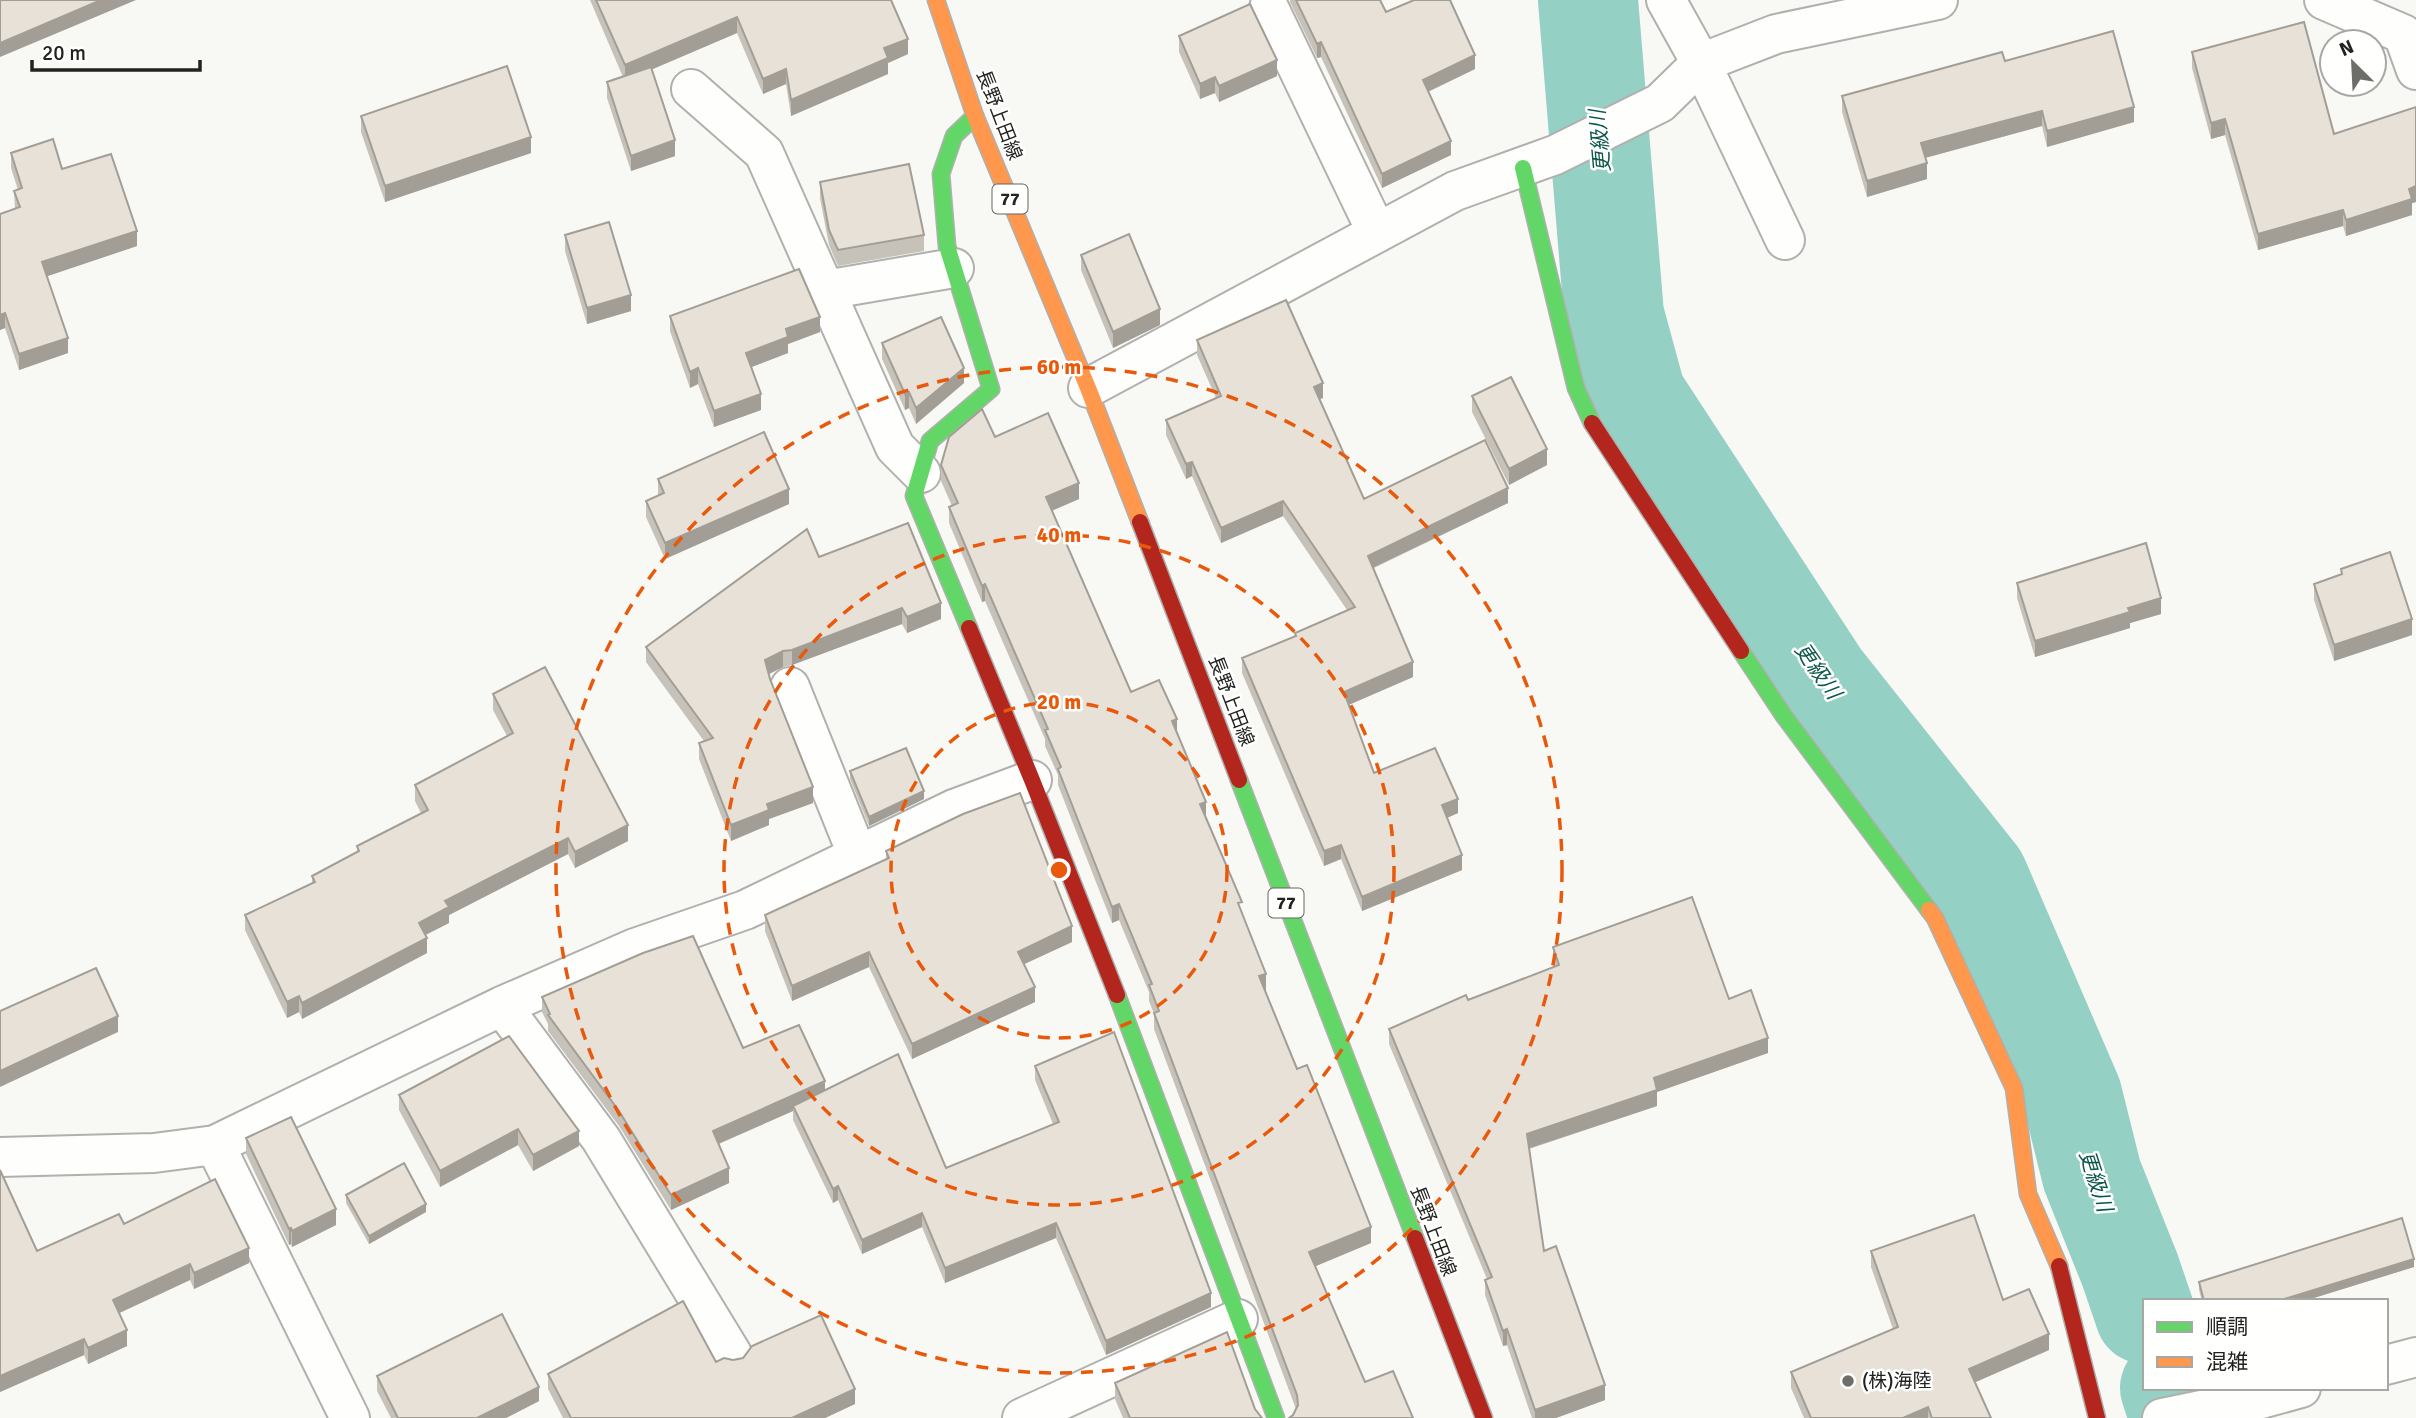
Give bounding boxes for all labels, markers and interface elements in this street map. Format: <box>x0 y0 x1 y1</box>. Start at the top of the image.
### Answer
scale bar <box>32 28 200 72</box>
north arrow <box>2318 28 2388 98</box>
text: N <box>2336 35 2357 62</box>
text: 20 m <box>42 40 86 66</box>
street label: 長野上田線 <box>971 66 1027 164</box>
water label: 更級川 <box>1584 106 1616 174</box>
road number: 77 <box>992 184 1028 214</box>
text: 60 m <box>1037 354 1081 380</box>
text: 40 m <box>1037 522 1081 548</box>
water label: 更級川 <box>1789 638 1848 706</box>
street label: 長野上田線 <box>1203 652 1259 750</box>
text: 20 m <box>1037 689 1081 715</box>
centre of rings <box>1047 858 1071 882</box>
road number: 77 <box>1268 888 1304 918</box>
water label: 更級川 <box>2074 1147 2119 1217</box>
street label: 長野上田線 <box>1405 1182 1461 1280</box>
legend <box>2143 1299 2388 1390</box>
text: 順調 <box>2206 1314 2248 1340</box>
text: 混雑 <box>2206 1349 2248 1375</box>
place label: (株)海陸 <box>1862 1369 1932 1393</box>
marker: (株)海陸 <box>1840 1373 1856 1389</box>

